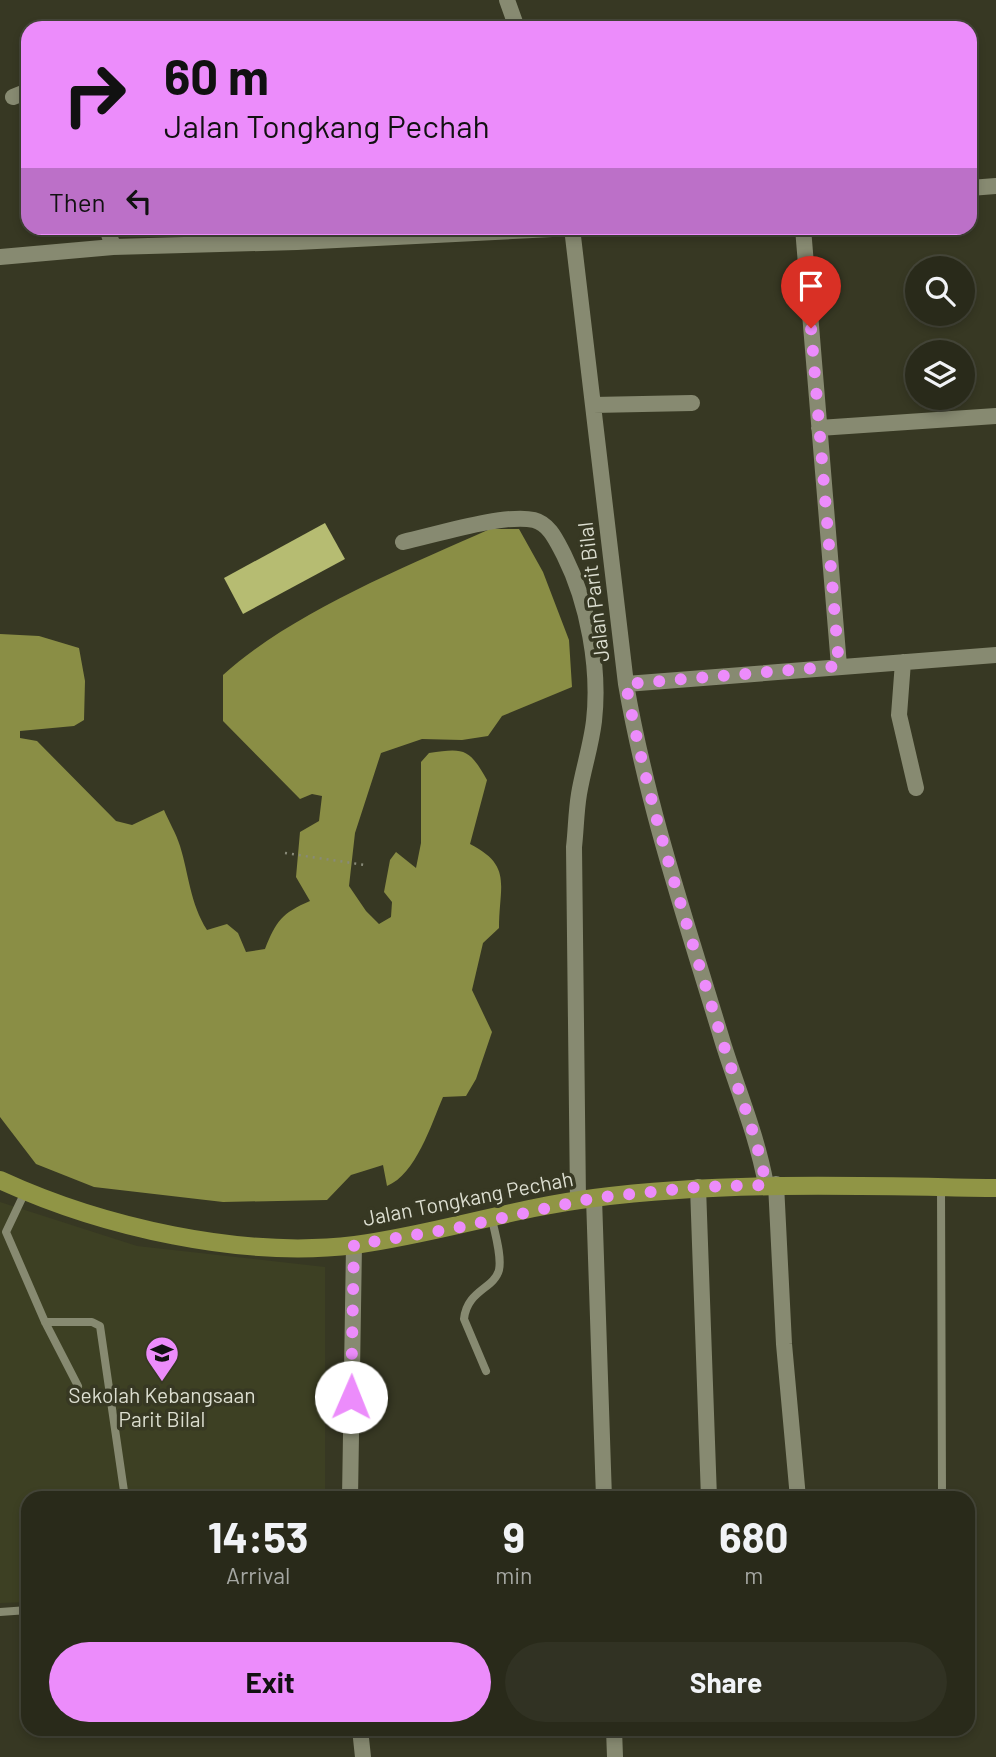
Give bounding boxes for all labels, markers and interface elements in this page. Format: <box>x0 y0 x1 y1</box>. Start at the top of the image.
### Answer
text: 60 m <box>164 46 269 105</box>
icon: right <box>49 49 140 140</box>
text: Jalan Tongkang Pechah <box>164 106 490 144</box>
icon: left <box>120 182 158 220</box>
text: Then <box>49 186 106 217</box>
pin <box>781 256 841 328</box>
map controls <box>905 256 975 410</box>
button: search <box>905 256 975 326</box>
icon: arrive <box>792 267 830 305</box>
button: layers <box>905 340 975 410</box>
street label: Jalan Parit Bilal <box>572 521 613 664</box>
street label: Jalan Tongkang Pechah <box>360 1165 575 1230</box>
school or university icon: Sekolah Kebangsaan Parit Bilal <box>143 1334 181 1383</box>
position arrow <box>314 1360 388 1434</box>
place label: Sekolah Kebangsaan Parit Bilal <box>68 1382 256 1431</box>
text: 14:53 <box>208 1511 309 1561</box>
text: 9 <box>503 1511 525 1561</box>
text: 680 <box>719 1511 788 1561</box>
text: Arrival <box>226 1561 290 1589</box>
text: min <box>495 1561 532 1589</box>
text: m <box>744 1561 763 1589</box>
button: Exit <box>49 1642 491 1722</box>
button: Share <box>505 1642 947 1722</box>

